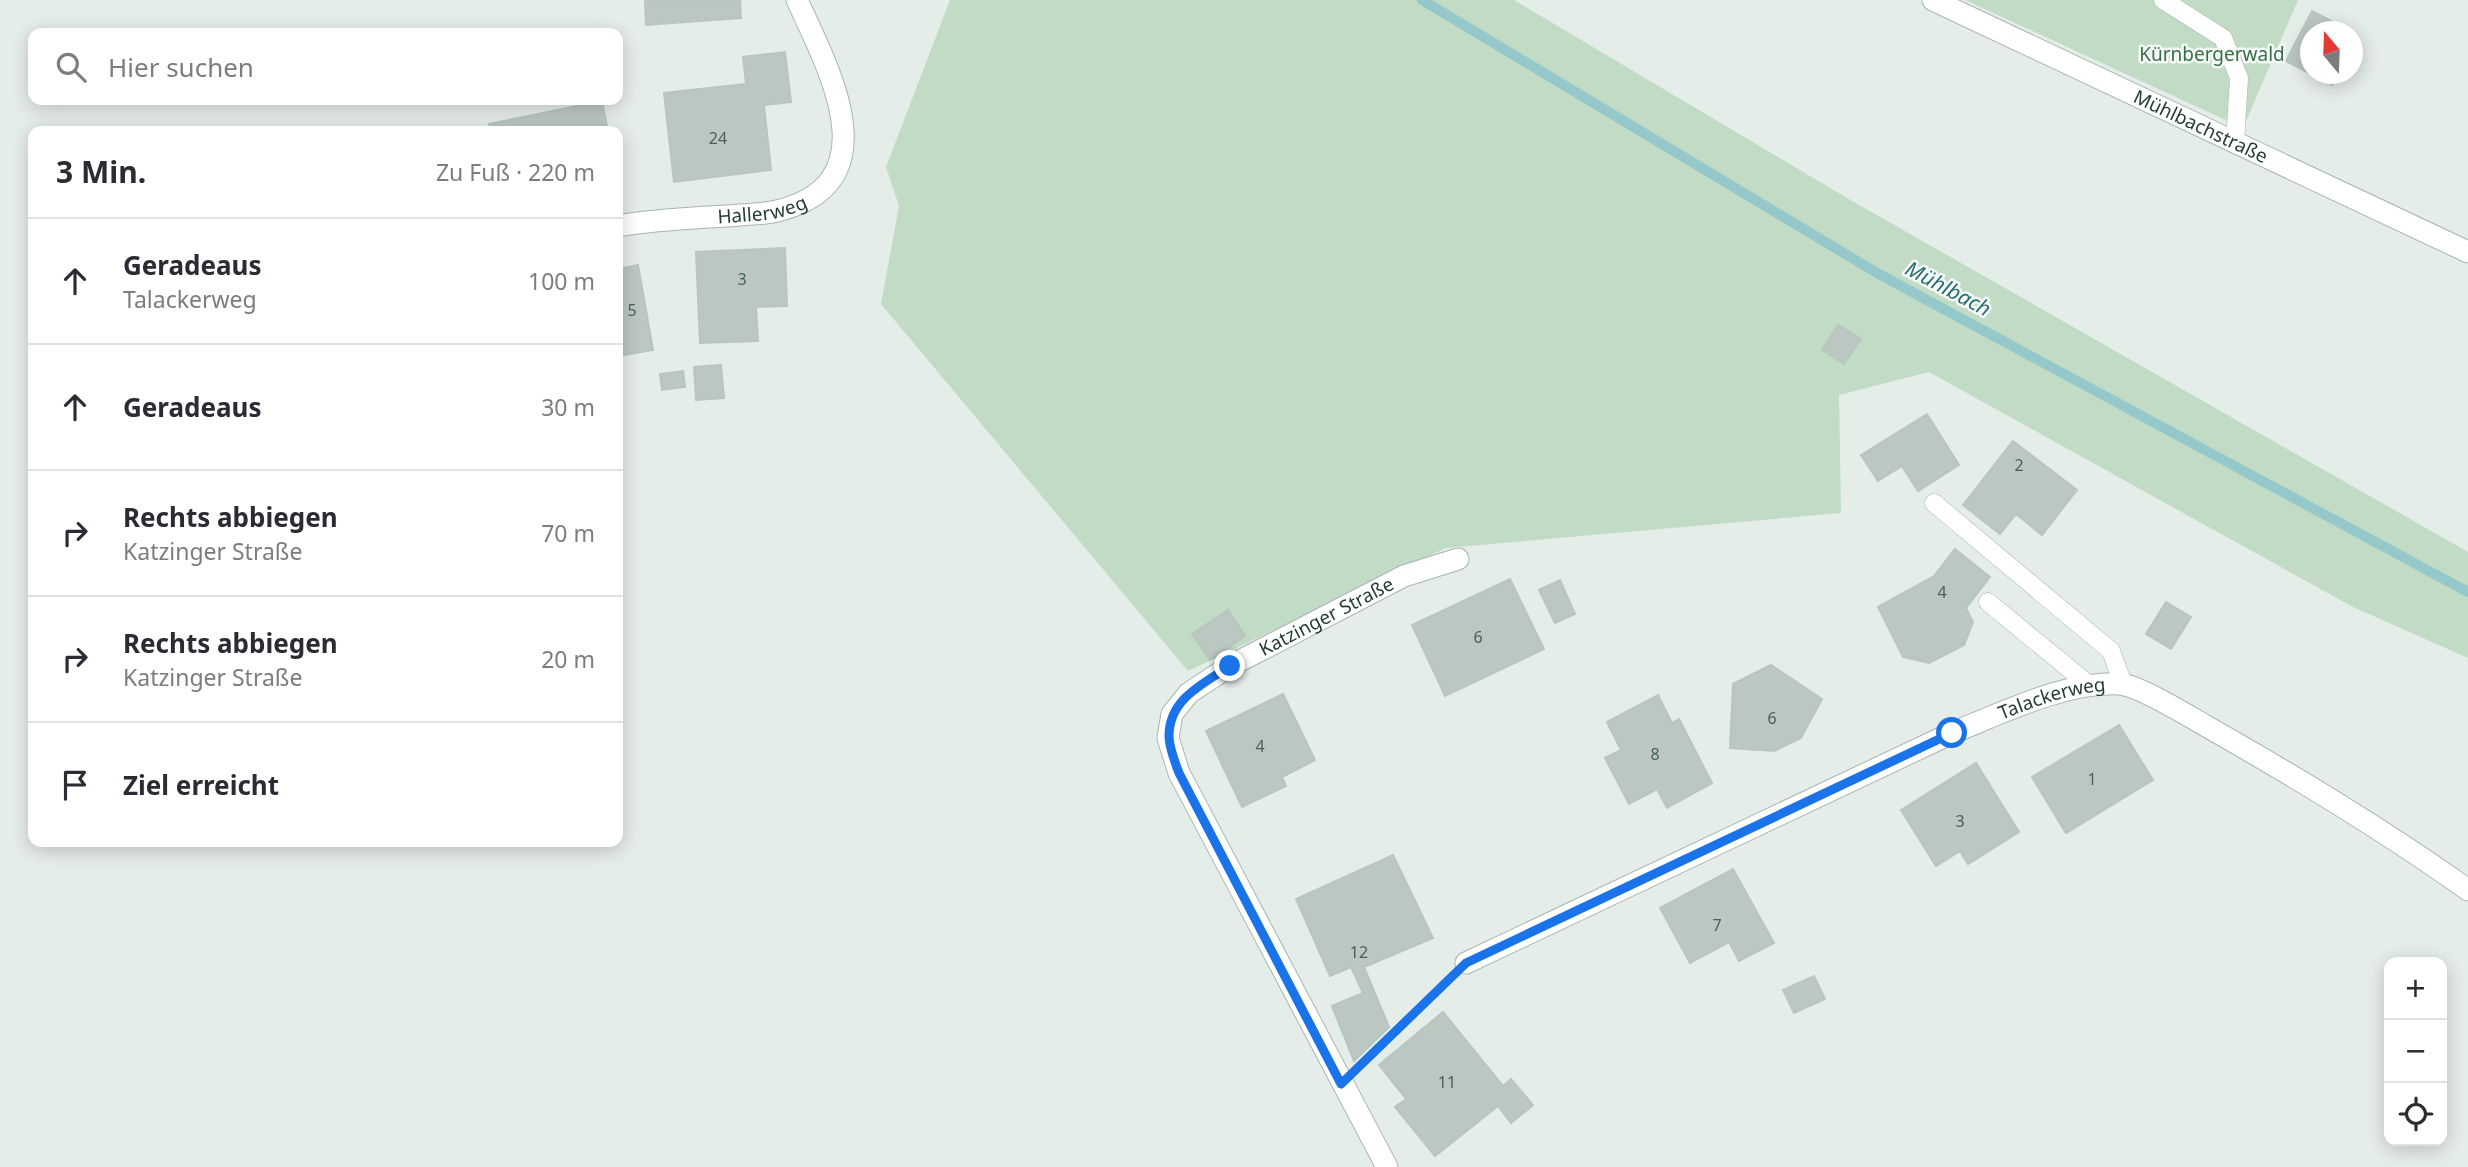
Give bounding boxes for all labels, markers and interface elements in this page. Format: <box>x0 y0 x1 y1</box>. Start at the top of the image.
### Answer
north arrow <box>2300 21 2363 84</box>
search box <box>28 28 623 105</box>
park label: Kürnbergerwald <box>2139 41 2285 67</box>
icon: search <box>52 48 90 86</box>
text: Hier suchen <box>108 49 254 85</box>
street label: Mühlbachstraße <box>2129 83 2272 169</box>
house number: 24 <box>709 127 727 149</box>
text: 3 Min. <box>56 151 146 192</box>
text: Zu Fuß · 220 m <box>436 156 595 188</box>
street label: Hallerweg <box>717 189 811 229</box>
text: Geradeaus <box>123 247 262 283</box>
water label: Mühlbach <box>1901 254 1996 322</box>
icon: ahead <box>56 262 94 300</box>
text: 100 m <box>528 265 595 297</box>
house number: 3 <box>737 268 747 290</box>
text: Talackerweg <box>123 283 257 315</box>
house number: 5 <box>627 299 637 321</box>
icon: ahead <box>56 388 94 426</box>
text: Geradeaus <box>123 389 262 425</box>
text: 30 m <box>541 391 595 423</box>
house number: 2 <box>2014 454 2024 476</box>
text: Rechts abbiegen <box>123 499 338 535</box>
icon: right <box>56 514 94 552</box>
text: 70 m <box>541 517 595 549</box>
text: Katzinger Straße <box>123 535 302 567</box>
street label: Katzinger Straße <box>1254 571 1398 662</box>
house number: 4 <box>1937 581 1947 603</box>
text: Rechts abbiegen <box>123 625 338 661</box>
house number: 6 <box>1473 626 1483 648</box>
icon: right <box>56 640 94 678</box>
text: 20 m <box>541 643 595 675</box>
route end <box>1214 650 1245 681</box>
text: Katzinger Straße <box>123 661 302 693</box>
street label: Talackerweg <box>1994 671 2106 726</box>
house number: 6 <box>1767 707 1777 729</box>
route start <box>1936 717 1967 748</box>
house number: 4 <box>1255 735 1265 757</box>
house number: 8 <box>1650 743 1660 765</box>
icon: arrive <box>56 766 94 804</box>
text: Ziel erreicht <box>123 767 279 803</box>
house number: 1 <box>2087 768 2097 790</box>
house number: 3 <box>1955 810 1965 832</box>
house number: 7 <box>1712 914 1722 936</box>
house number: 12 <box>1350 941 1368 963</box>
map controls <box>2384 957 2447 1146</box>
button: + <box>2384 957 2447 1020</box>
button: − <box>2384 1020 2447 1083</box>
house number: 11 <box>1438 1071 1456 1093</box>
button: locate <box>2384 1083 2447 1146</box>

